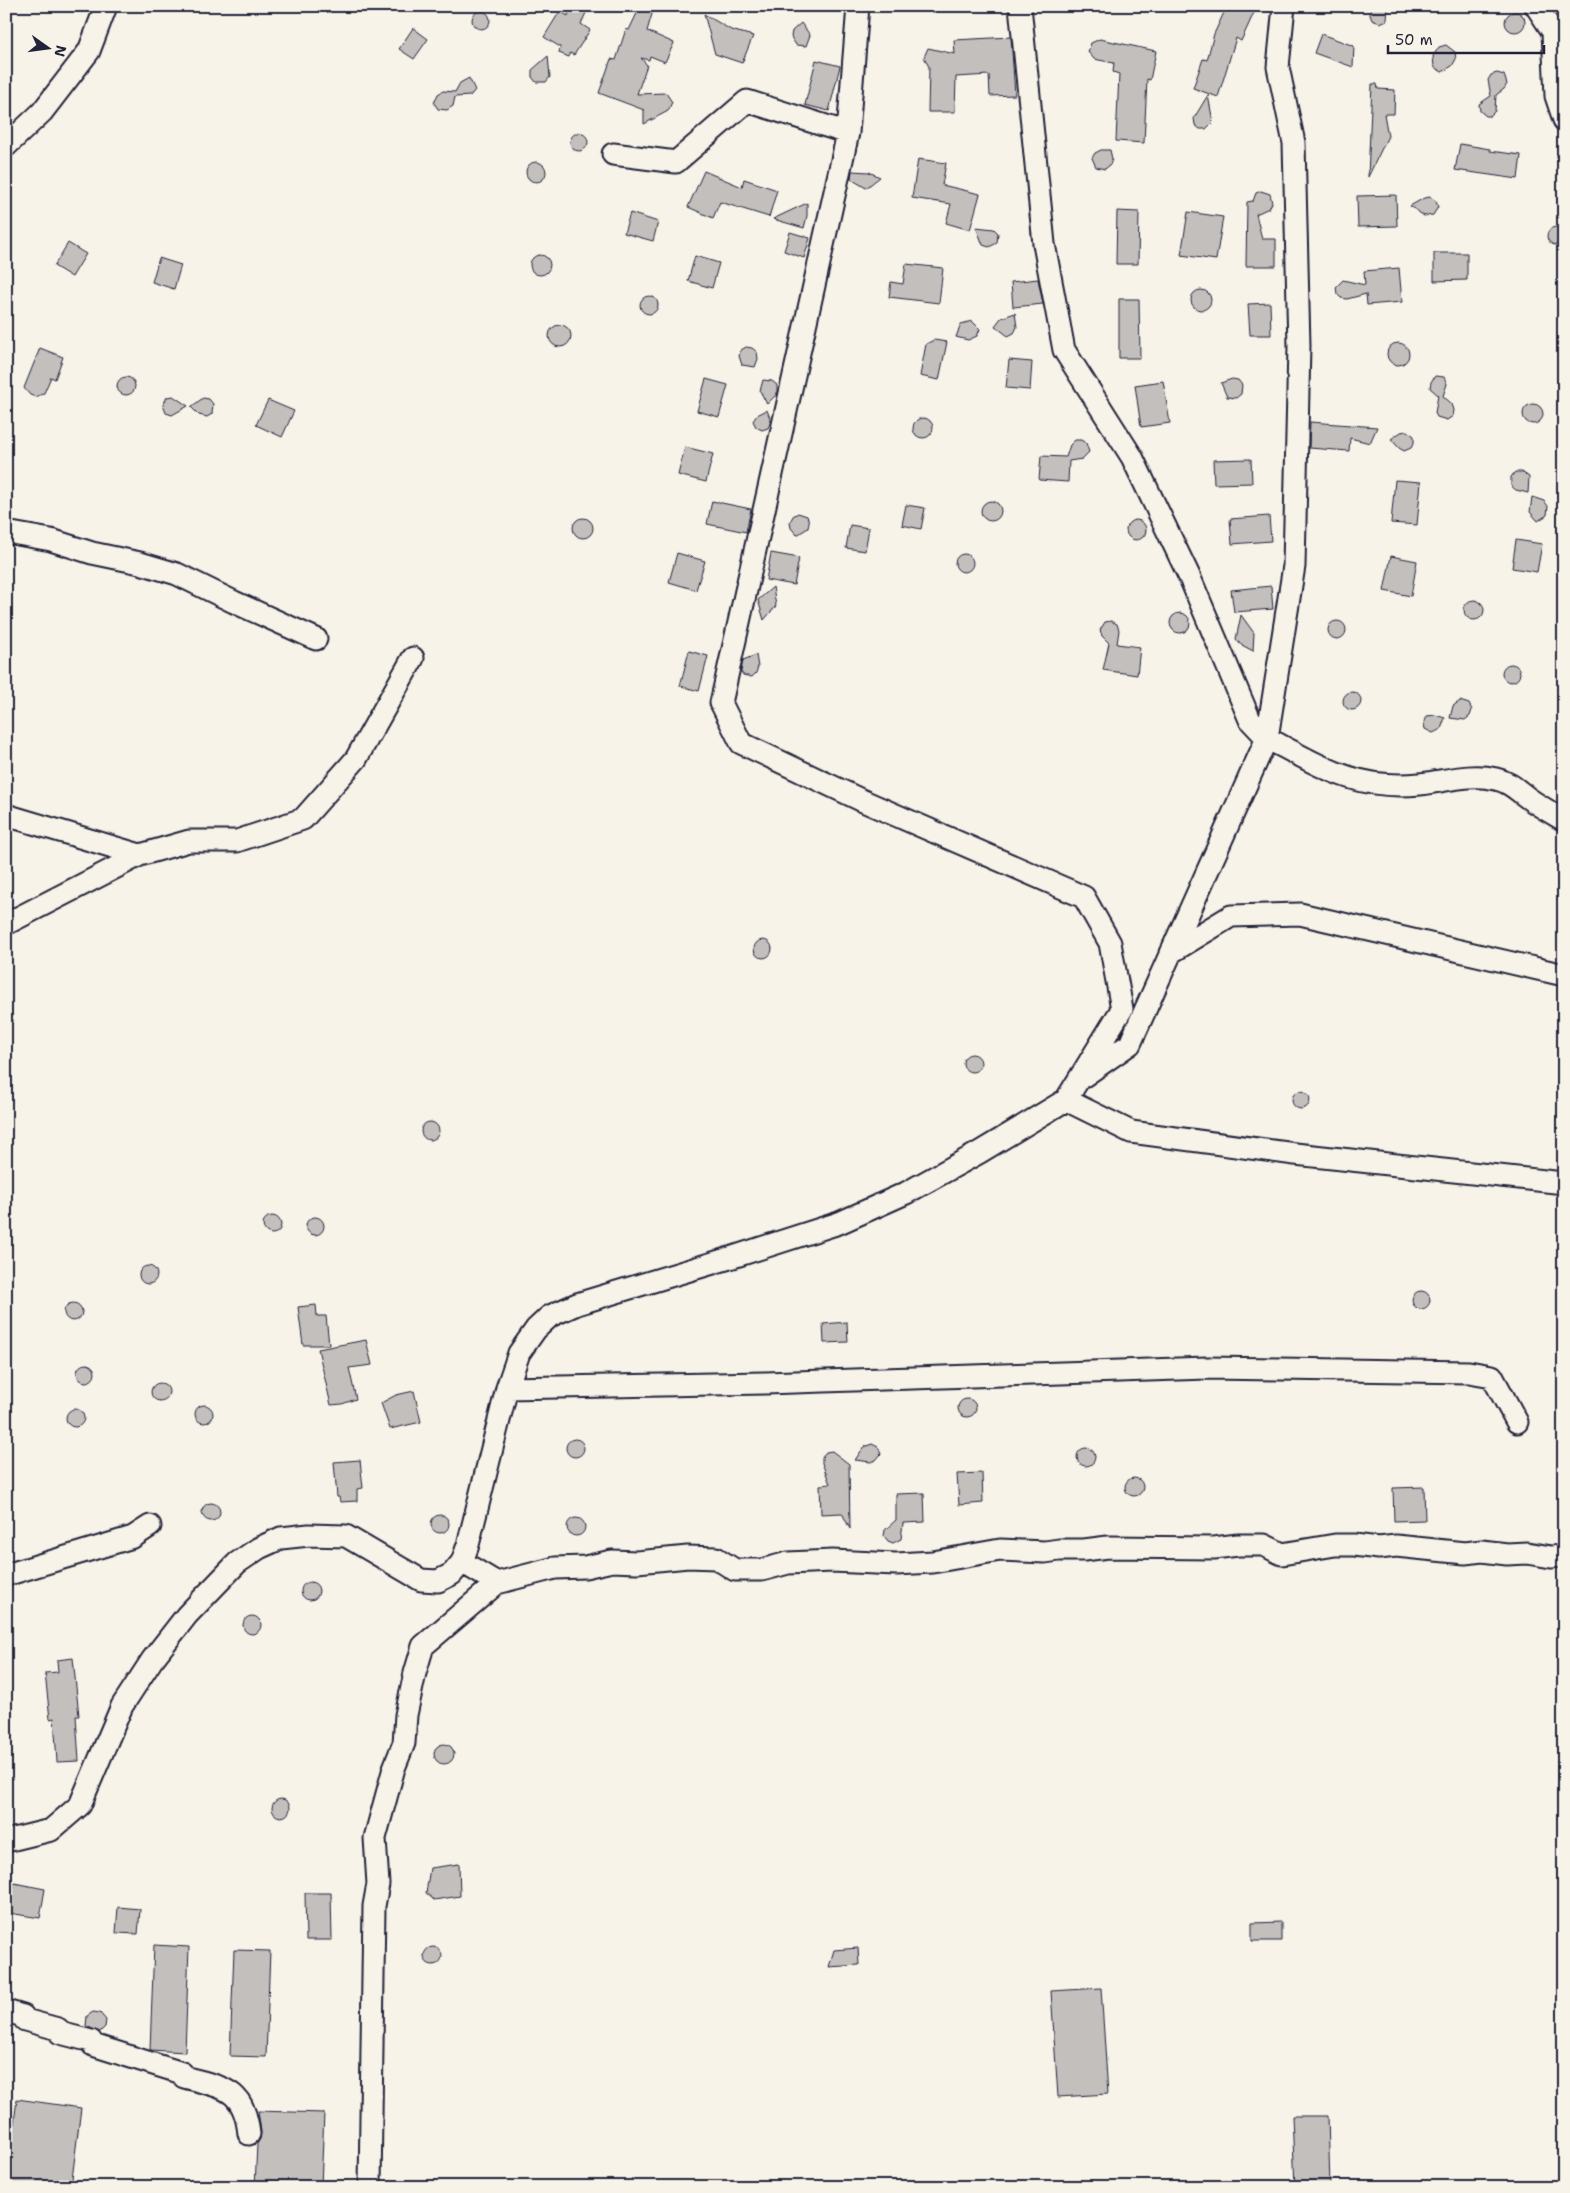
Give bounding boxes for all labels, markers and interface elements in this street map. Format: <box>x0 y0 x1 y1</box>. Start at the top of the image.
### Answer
north arrow <box>22 22 72 72</box>
scale bar <box>1388 22 1544 54</box>
text: 50 m <box>1395 30 1433 50</box>
text: N <box>51 44 71 59</box>

